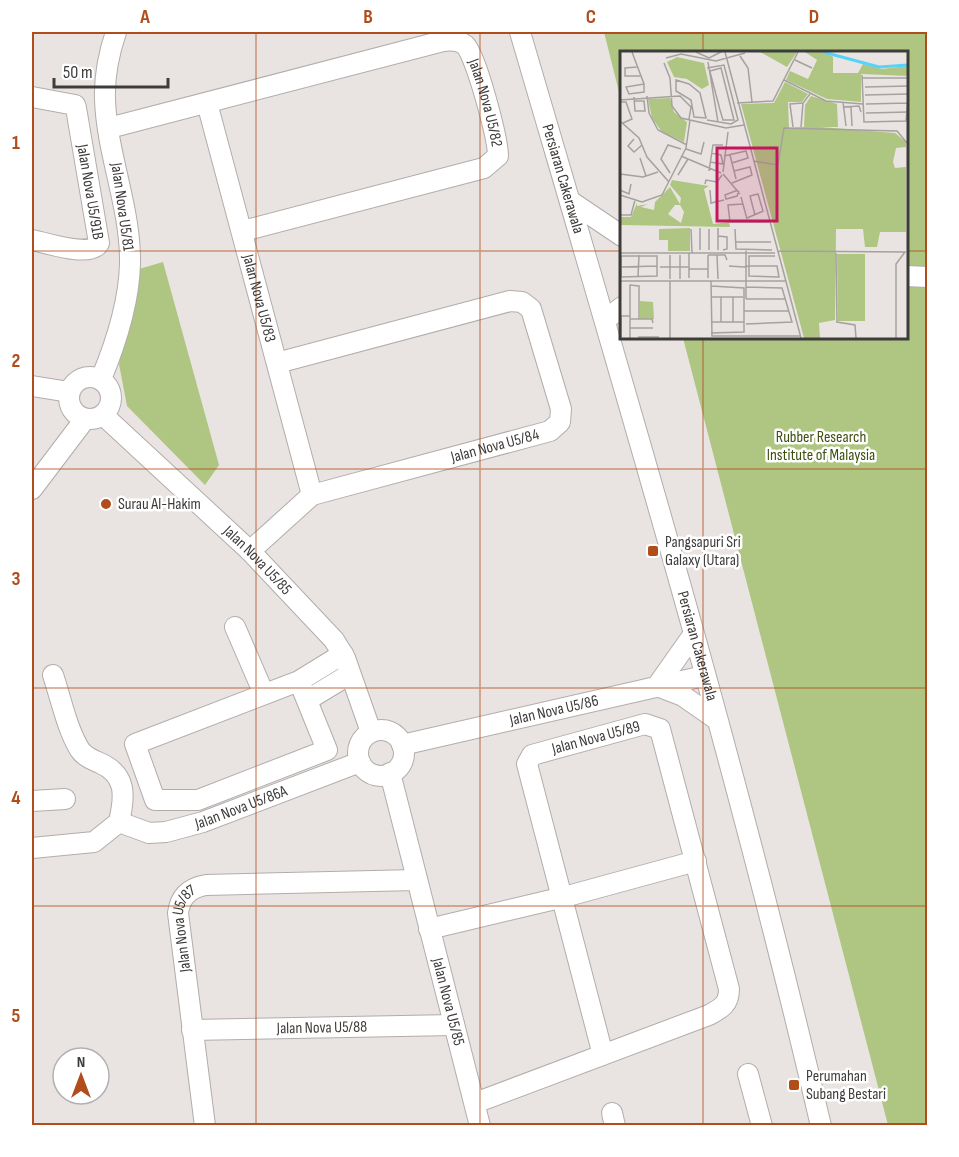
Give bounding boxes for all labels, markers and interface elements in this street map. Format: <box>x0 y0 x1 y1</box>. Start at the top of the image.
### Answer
text: A <box>139 5 150 29</box>
text: B <box>363 5 373 29</box>
text: C <box>586 5 596 29</box>
text: D <box>809 5 819 29</box>
scale bar <box>54 51 168 89</box>
inset map <box>620 51 908 339</box>
street label: Jalan Nova U5/82 <box>464 55 506 148</box>
text: 50 m <box>63 62 93 83</box>
street label: Persiaran Cakerawala <box>538 122 588 236</box>
text: 1 <box>12 131 20 155</box>
street label: Jalan Nova U5/91B <box>73 142 108 241</box>
street label: Jalan Nova U5/81 <box>106 161 138 253</box>
street label: Jalan Nova U5/83 <box>238 251 280 344</box>
text: 2 <box>12 349 20 373</box>
street label: Jalan Nova U5/84 <box>448 425 541 467</box>
park label: Rubber Research Institute of Malaysia <box>767 428 875 465</box>
place label: Surau Al-Hakim <box>118 495 201 514</box>
marker: Surau Al-Hakim <box>99 497 113 511</box>
street label: Jalan Nova U5/85 <box>218 521 296 599</box>
place label: Pangsapuri Sri Galaxy (Utara) <box>665 533 741 570</box>
marker: Pangsapuri Sri Galaxy (Utara) <box>646 544 660 558</box>
text: 3 <box>12 567 21 591</box>
street label: Persiaran Cakerawala <box>673 589 722 703</box>
street label: Jalan Nova U5/86 <box>507 691 600 730</box>
street label: Jalan Nova U5/89 <box>549 717 642 759</box>
street label: Jalan Nova U5/86A <box>192 781 290 834</box>
text: 4 <box>11 786 21 810</box>
street label: Jalan Nova U5/87 <box>168 880 199 974</box>
street label: Jalan Nova U5/85 <box>428 955 469 1048</box>
text: 5 <box>12 1004 21 1028</box>
street label: Jalan Nova U5/88 <box>276 1017 367 1038</box>
north arrow <box>51 1046 111 1106</box>
text: N <box>77 1053 85 1072</box>
place label: Perumahan Subang Bestari <box>806 1067 886 1104</box>
marker: Perumahan Subang Bestari <box>787 1078 801 1092</box>

